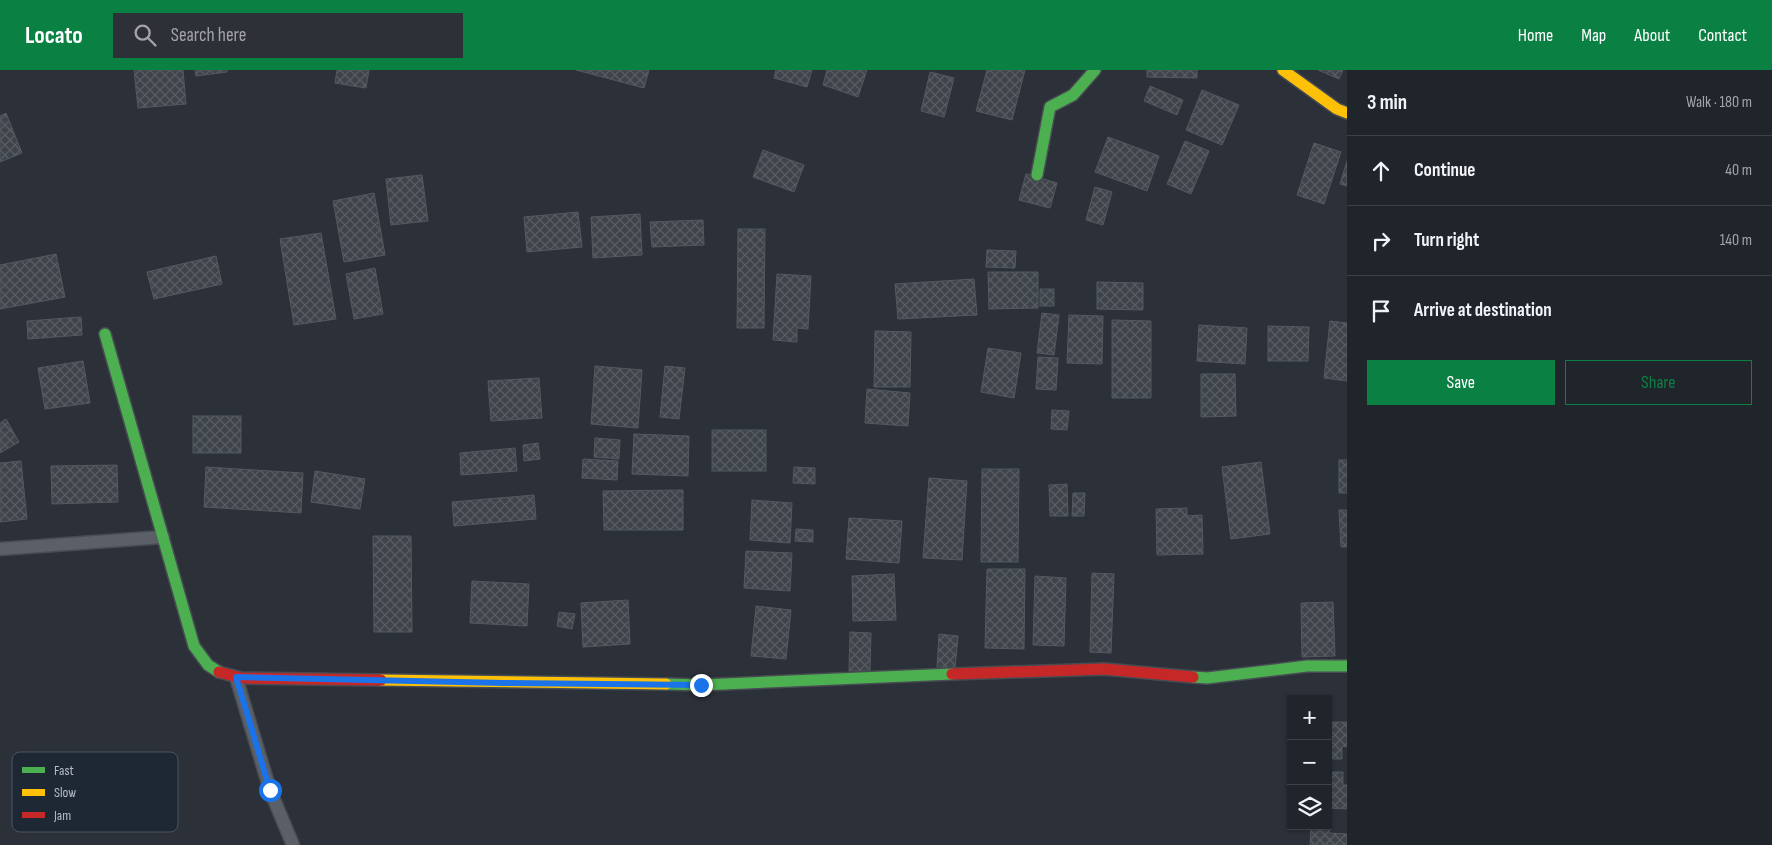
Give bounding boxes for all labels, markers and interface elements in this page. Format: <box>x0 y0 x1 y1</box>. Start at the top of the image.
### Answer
search box <box>113 13 463 58</box>
text: Locato <box>25 21 83 50</box>
icon: search <box>131 21 159 49</box>
text: Search here <box>171 24 246 47</box>
text: Home <box>1518 25 1553 46</box>
text: Map <box>1581 25 1606 46</box>
text: About <box>1634 25 1670 46</box>
text: Contact <box>1698 25 1747 46</box>
text: 3 min <box>1367 90 1407 115</box>
text: Walk · 180 m <box>1686 93 1752 112</box>
icon: ahead <box>1367 157 1395 185</box>
text: Continue <box>1414 159 1475 182</box>
text: 40 m <box>1725 161 1752 180</box>
icon: right <box>1367 227 1395 255</box>
text: Turn right <box>1414 229 1479 252</box>
text: 140 m <box>1720 231 1752 250</box>
icon: arrive <box>1367 297 1395 325</box>
text: Arrive at destination <box>1414 299 1552 322</box>
button: Save <box>1367 360 1555 405</box>
button: Share <box>1565 360 1752 405</box>
route end <box>690 674 713 697</box>
map controls <box>1287 695 1332 830</box>
button: + <box>1287 695 1332 740</box>
button: − <box>1287 740 1332 785</box>
legend <box>12 752 178 832</box>
text: Fast <box>54 762 74 779</box>
route start <box>259 779 282 802</box>
text: Slow <box>54 784 76 801</box>
button: layers <box>1287 785 1332 830</box>
text: Jam <box>53 807 71 824</box>

